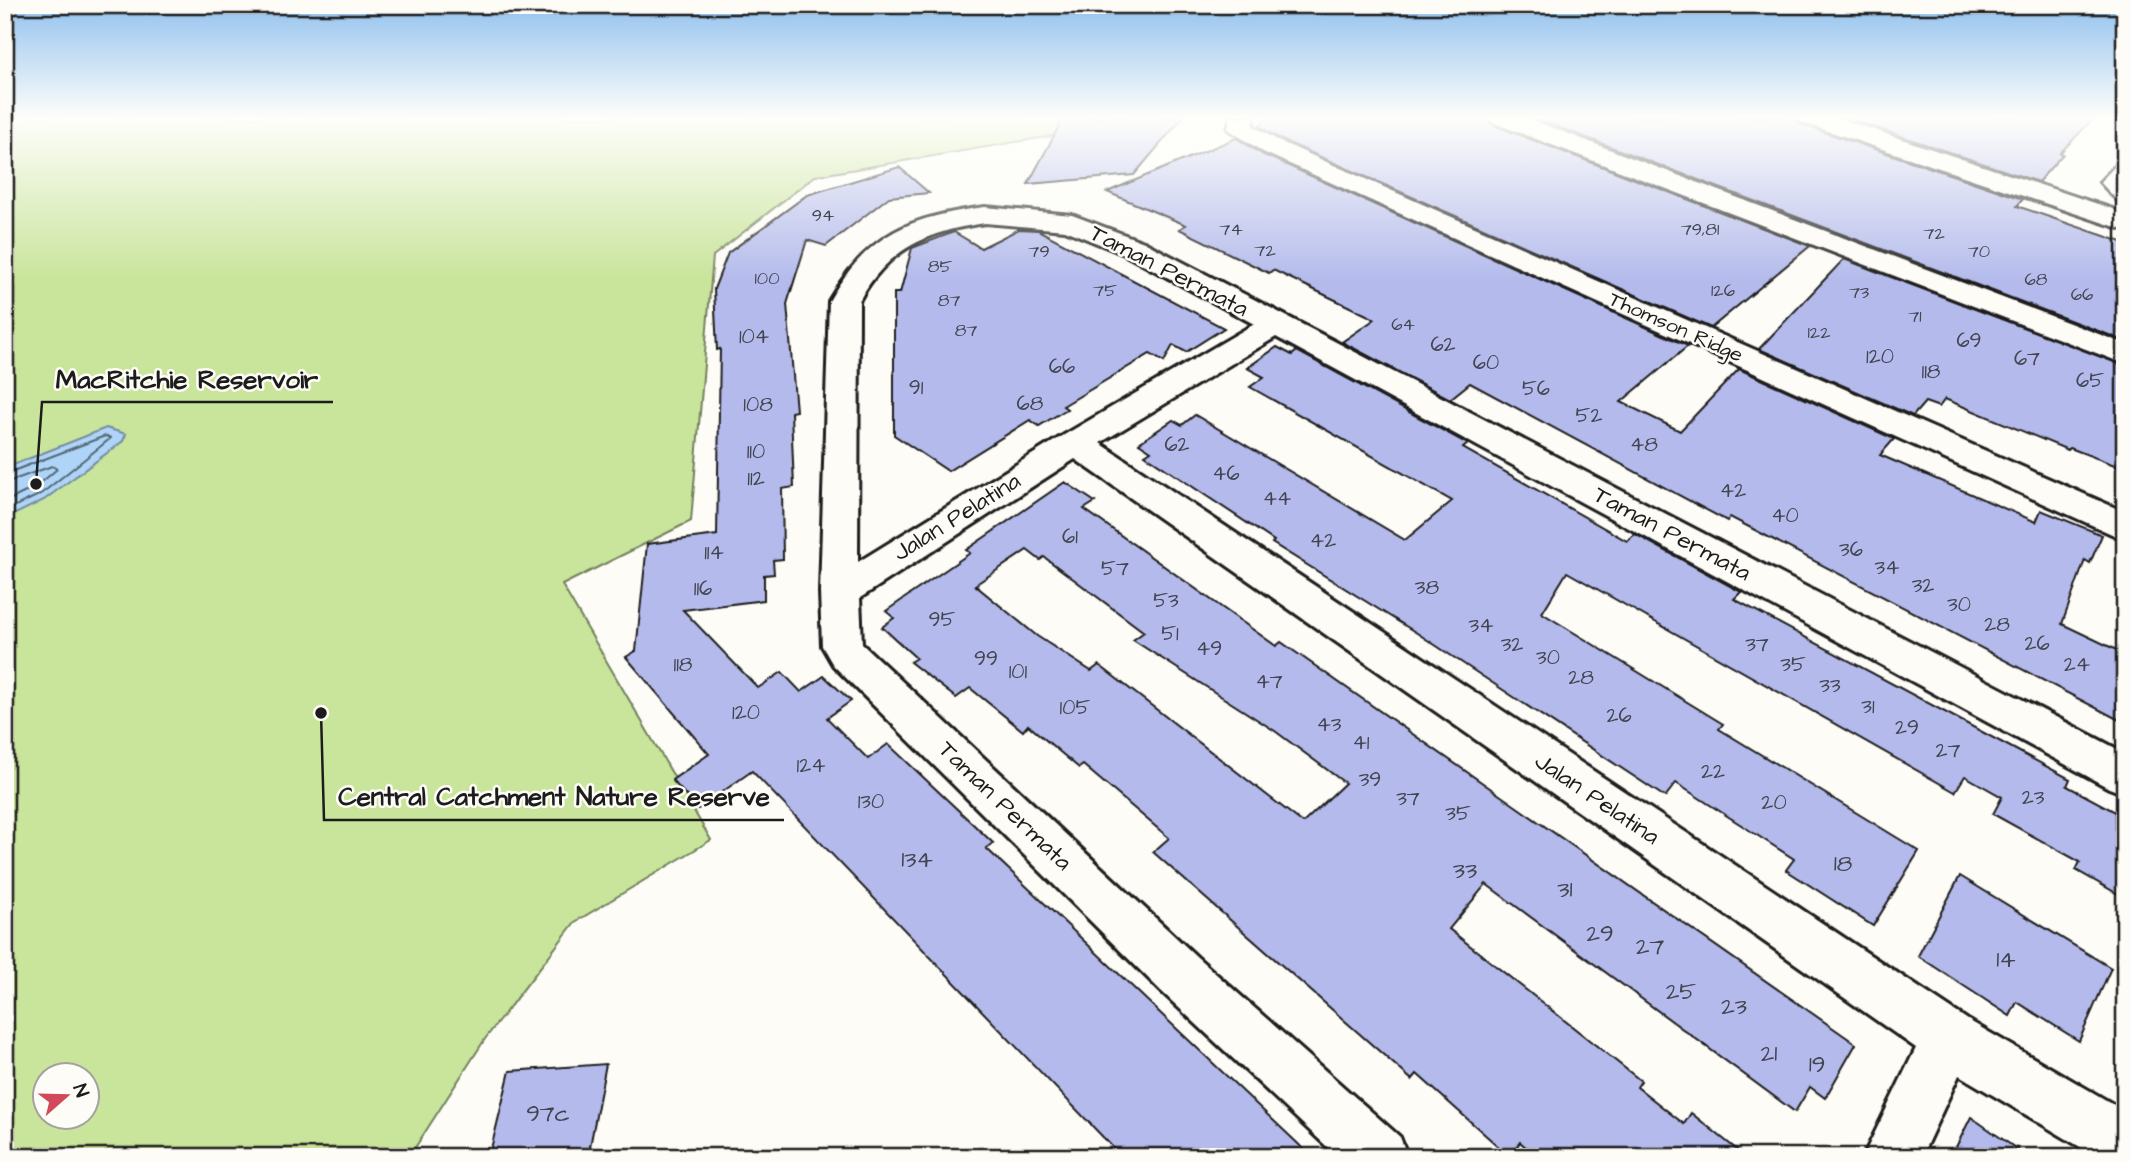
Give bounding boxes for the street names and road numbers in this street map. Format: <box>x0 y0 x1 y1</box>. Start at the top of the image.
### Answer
street label: Taman Permata <box>1084 216 1254 326</box>
street label: Thomson Ridge <box>1604 284 1748 371</box>
street label: Jalan Pelatina <box>887 464 1027 570</box>
street label: Taman Permata <box>1587 478 1757 590</box>
street label: Taman Permata <box>931 733 1079 879</box>
street label: Jalan Pelatina <box>1528 745 1666 853</box>

